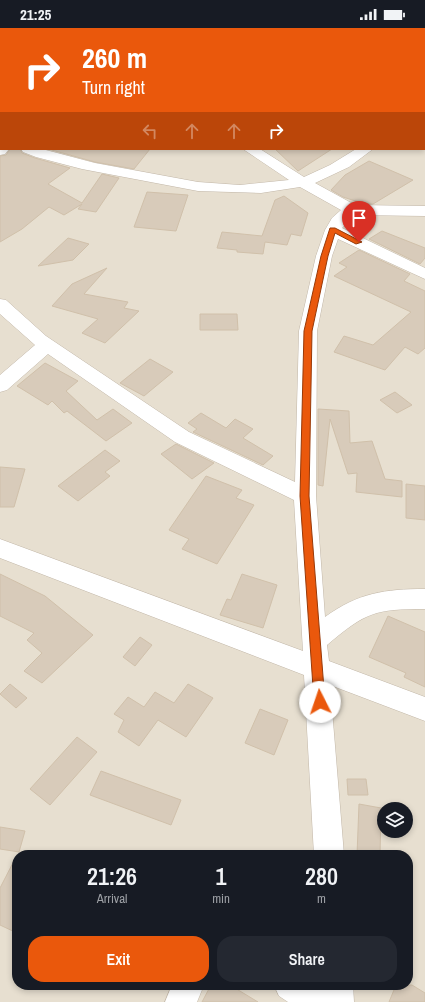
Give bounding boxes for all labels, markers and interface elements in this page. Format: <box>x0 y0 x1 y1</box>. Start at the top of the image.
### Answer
text: 21:25 <box>20 4 51 25</box>
text: 260 m <box>82 39 147 77</box>
icon: right <box>16 44 68 96</box>
text: Turn right <box>82 75 145 100</box>
icon: left <box>139 120 161 142</box>
icon: ahead <box>181 120 203 142</box>
icon: ahead <box>223 120 245 142</box>
icon: right <box>265 120 287 142</box>
pin <box>342 201 376 242</box>
icon: arrive <box>348 207 370 229</box>
position arrow <box>299 681 341 723</box>
map controls <box>377 802 413 838</box>
button: layers <box>377 802 413 838</box>
text: 21:26 <box>87 860 137 892</box>
text: 1 <box>216 860 227 892</box>
text: 280 <box>305 860 338 892</box>
text: Arrival <box>97 890 127 907</box>
text: min <box>212 890 230 907</box>
text: m <box>317 890 326 907</box>
button: Exit <box>28 936 209 982</box>
button: Share <box>217 936 397 982</box>

